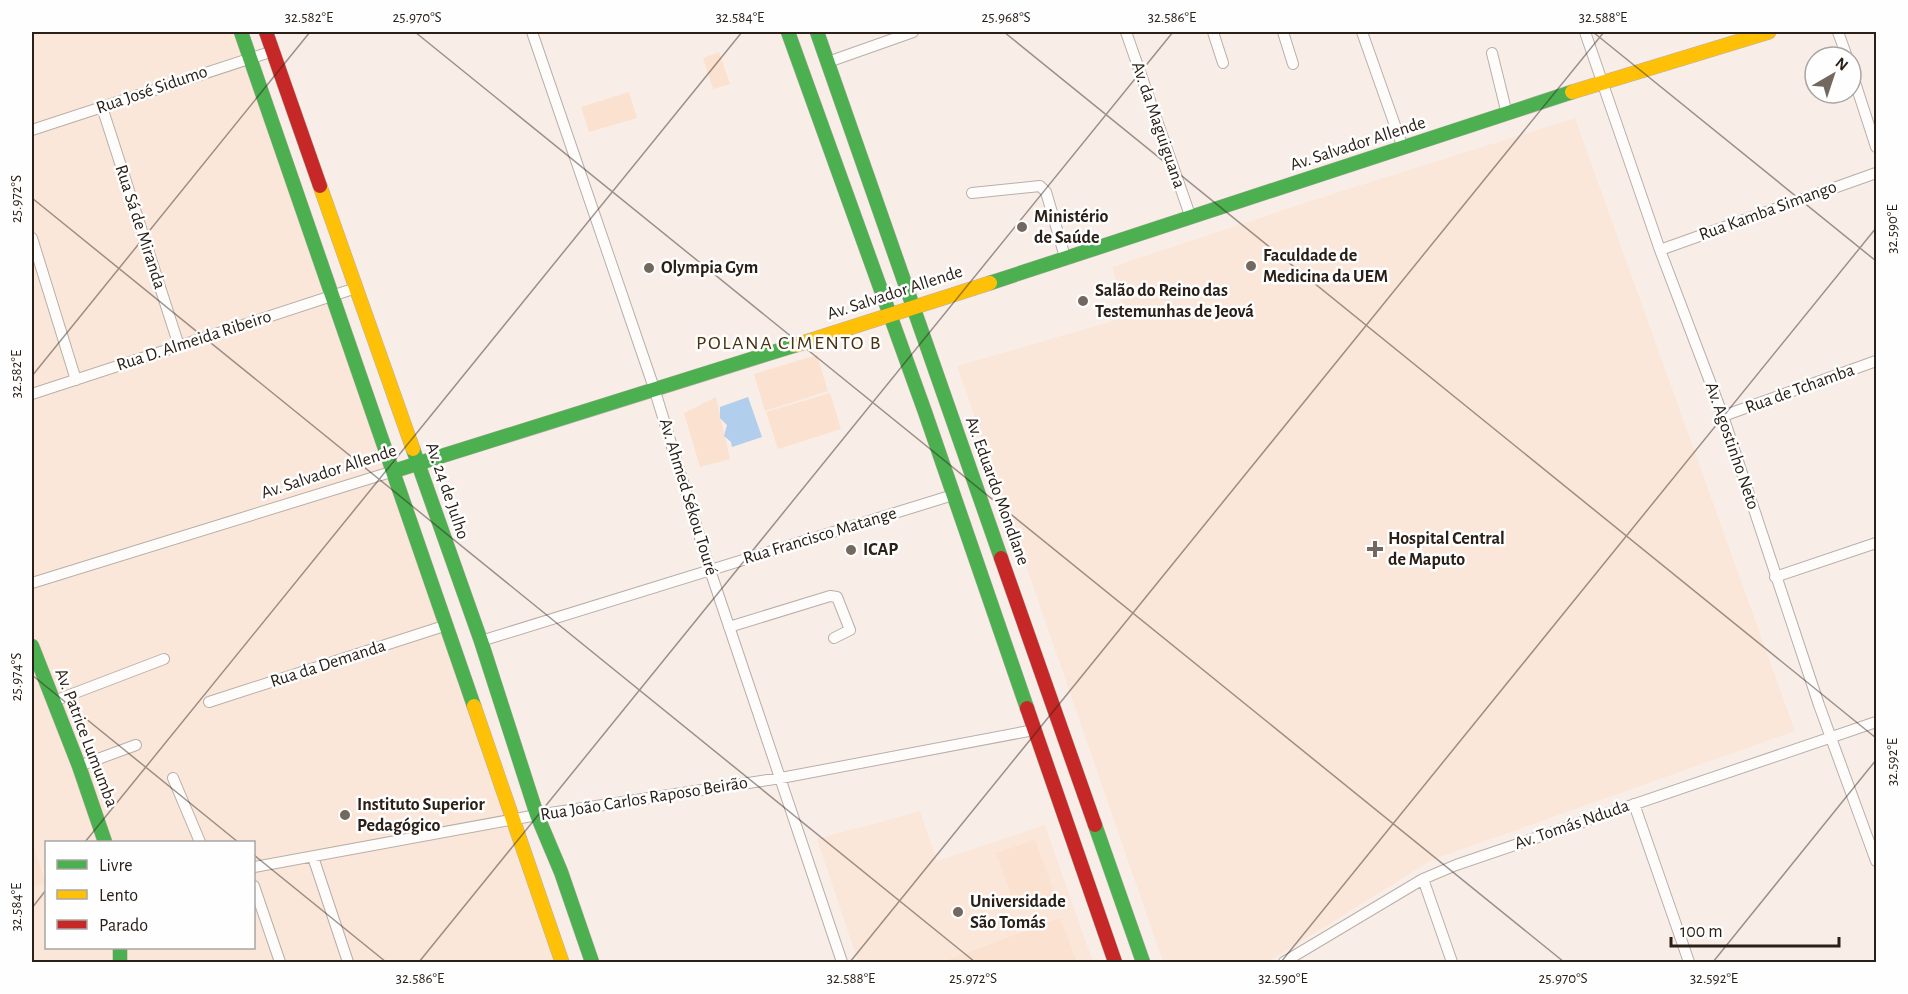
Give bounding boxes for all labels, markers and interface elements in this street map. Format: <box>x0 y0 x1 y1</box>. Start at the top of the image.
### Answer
text: 32.582°E <box>285 10 333 25</box>
text: 25.970°S <box>392 10 442 25</box>
text: 32.584°E <box>716 10 764 25</box>
text: 25.968°S <box>981 10 1031 25</box>
text: 32.586°E <box>1148 10 1196 25</box>
text: 32.588°E <box>1579 10 1627 25</box>
north arrow <box>1803 45 1863 105</box>
text: N <box>1832 54 1851 74</box>
street label: Av. da Maguiguana <box>1128 59 1188 191</box>
street label: Rua José Sidumo <box>94 62 210 117</box>
street label: Av. Salvador Allende <box>1288 114 1428 174</box>
street label: Rua Sá de Miranda <box>111 163 169 291</box>
text: 25.972°S <box>9 175 24 223</box>
street label: Rua Kamba Simango <box>1697 178 1839 244</box>
text: 32.590°E <box>1885 204 1900 254</box>
place label: Ministério de Saúde <box>1034 208 1109 247</box>
marker: Ministério de Saúde <box>1015 220 1029 234</box>
place label: Faculdade de Medicina da UEM <box>1263 247 1388 286</box>
place label: Olympia Gym <box>661 259 758 277</box>
marker: Faculdade de Medicina da UEM <box>1244 259 1258 273</box>
marker: Olympia Gym <box>642 261 656 275</box>
street label: Av. Salvador Allende <box>825 263 965 323</box>
place label: Salão do Reino das Testemunhas de Jeová <box>1095 282 1254 321</box>
marker: Salão do Reino das Testemunhas de Jeová <box>1076 294 1090 308</box>
street label: Rua D. Almeida Ribeiro <box>114 307 274 375</box>
district label: POLANA CIMENTO B <box>696 333 882 353</box>
text: 32.582°E <box>9 350 24 398</box>
street label: Rua de Tchamba <box>1743 361 1857 417</box>
street label: Av. Agostinho Neto <box>1702 380 1762 512</box>
street label: Av. Eduardo Mondlane <box>962 414 1032 568</box>
street label: Av. Ahmed Sékou Touré <box>656 416 720 578</box>
street label: Av. 24 de Julho <box>422 440 472 542</box>
street label: Av. Salvador Allende <box>259 442 399 502</box>
street label: Rua Francisco Matange <box>741 504 899 568</box>
place label: Hospital Central de Maputo <box>1388 530 1505 569</box>
marker: Hospital Central de Maputo <box>1366 540 1384 558</box>
place label: ICAP <box>863 541 898 559</box>
marker: ICAP <box>844 543 858 557</box>
street label: Rua da Demanda <box>268 637 388 691</box>
text: 25.974°S <box>9 653 24 701</box>
street label: Av. Patrice Lumumba <box>51 666 121 810</box>
text: 32.592°E <box>1885 738 1900 786</box>
street label: Rua João Carlos Raposo Beirão <box>539 774 749 824</box>
place label: Instituto Superior Pedagógico <box>357 796 485 835</box>
street label: Av. Tomás Nduda <box>1512 797 1632 853</box>
marker: Instituto Superior Pedagógico <box>338 808 352 822</box>
legend <box>45 841 255 949</box>
text: Livre <box>99 857 133 875</box>
text: 32.584°E <box>9 883 24 931</box>
text: Lento <box>99 887 138 905</box>
place label: Universidade São Tomás <box>970 893 1066 932</box>
marker: Universidade São Tomás <box>951 905 965 919</box>
scale bar <box>1671 910 1839 948</box>
text: Parado <box>99 917 148 935</box>
text: 100 m <box>1680 923 1723 941</box>
text: 32.586°E <box>396 971 444 986</box>
text: 32.588°E <box>827 971 875 986</box>
text: 25.972°S <box>949 971 997 986</box>
text: 32.590°E <box>1258 971 1308 986</box>
text: 25.970°S <box>1538 971 1588 986</box>
text: 32.592°E <box>1690 971 1738 986</box>

